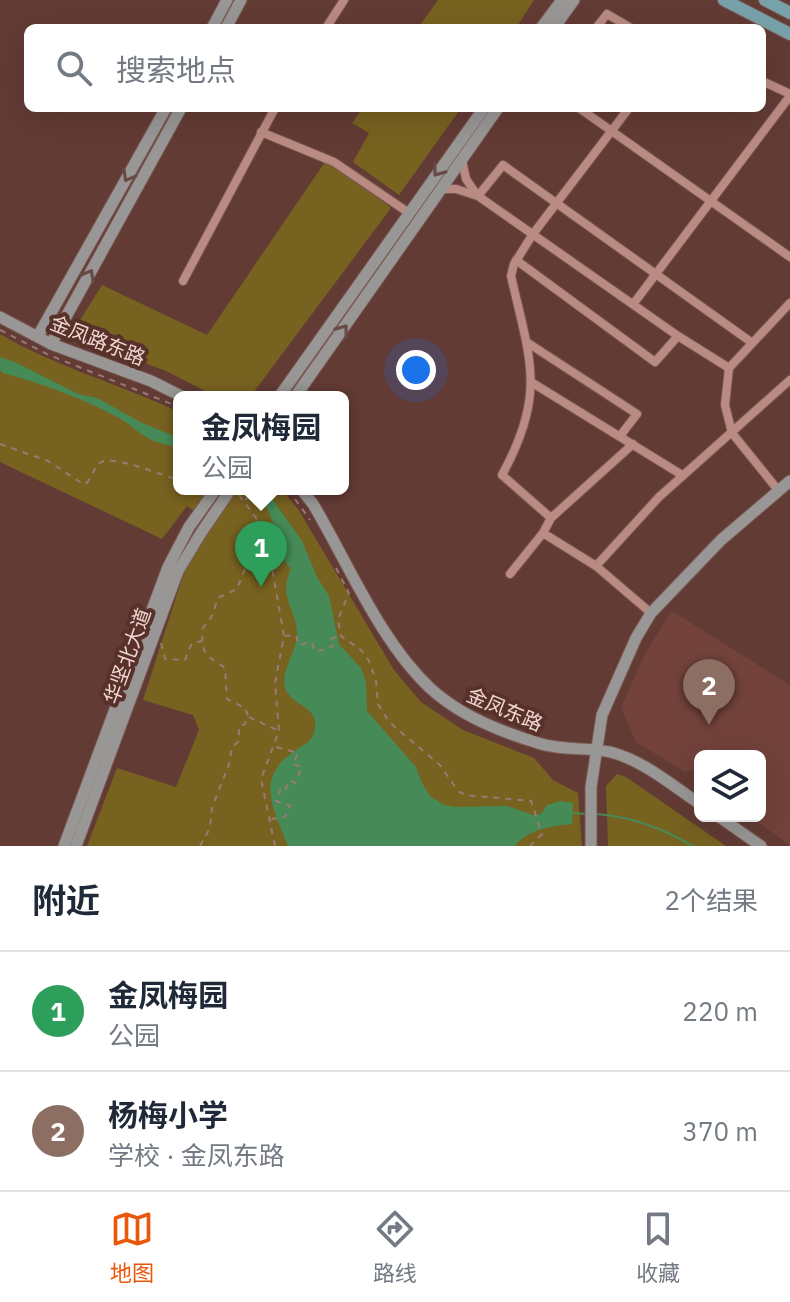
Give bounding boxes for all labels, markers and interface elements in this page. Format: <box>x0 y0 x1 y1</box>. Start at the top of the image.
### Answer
search box <box>24 24 766 112</box>
icon: search <box>52 46 96 90</box>
text: 搜索地点 <box>116 50 236 89</box>
one-way arrow <box>434 163 448 177</box>
one-way arrow <box>122 167 138 182</box>
one-way arrow <box>79 270 95 284</box>
street label: 金凤路东路 <box>47 309 149 371</box>
one-way arrow <box>333 324 348 339</box>
your location <box>396 350 436 390</box>
popup <box>173 391 349 495</box>
text: 金凤梅园 <box>201 407 321 446</box>
text: 公园 <box>201 450 253 484</box>
pin: 1 <box>235 521 287 587</box>
street label: 华坚北大道 <box>97 604 157 708</box>
pin: 2 <box>683 659 735 725</box>
street label: 金凤东路 <box>463 681 547 737</box>
map controls <box>694 750 766 822</box>
button: layers <box>694 750 766 822</box>
text: 附近 <box>32 878 100 922</box>
text: 2个结果 <box>664 883 758 917</box>
text: 金凤梅园 <box>108 975 228 1014</box>
text: 1 <box>50 994 66 1028</box>
text: 220 m <box>682 994 758 1028</box>
text: 公园 <box>108 1018 160 1052</box>
text: 杨梅小学 <box>108 1095 228 1134</box>
text: 2 <box>50 1114 66 1148</box>
text: 370 m <box>682 1114 758 1148</box>
text: 学校 · 金凤东路 <box>108 1138 285 1172</box>
tab: 地图 <box>110 1207 154 1287</box>
tab: 路线 <box>373 1207 417 1287</box>
tab: 收藏 <box>636 1207 680 1287</box>

